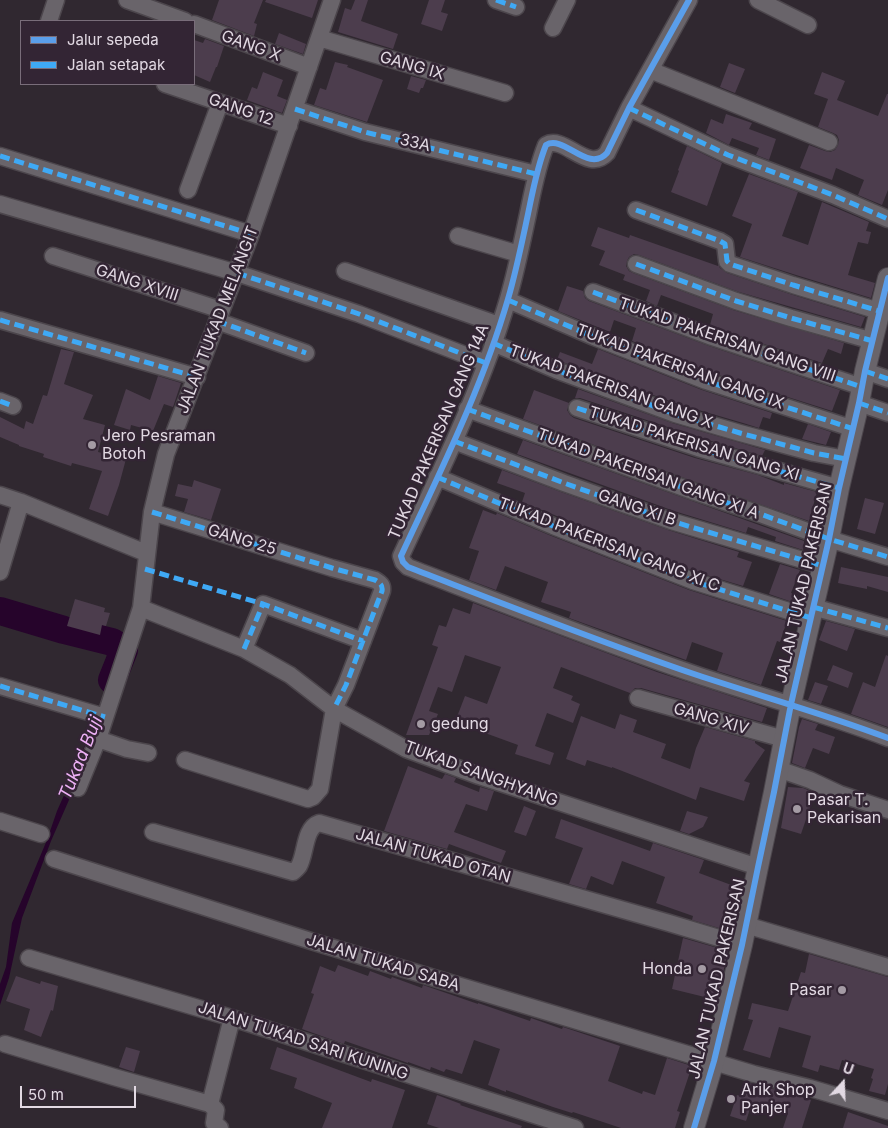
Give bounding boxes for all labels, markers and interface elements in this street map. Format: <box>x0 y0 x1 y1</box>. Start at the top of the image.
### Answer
legend <box>20 20 195 85</box>
street label: GANG X <box>219 26 283 66</box>
text: Jalur sepeda <box>67 30 159 49</box>
street label: GANG IX <box>377 48 447 84</box>
text: Jalan setapak <box>67 55 165 74</box>
street label: GANG 12 <box>206 90 276 130</box>
street label: 33A <box>398 130 432 156</box>
street label: JALAN TUKAD MELANGIT <box>173 224 263 416</box>
street label: GANG XVIII <box>93 261 181 305</box>
street label: TUKAD PAKERISAN GANG VIII <box>616 294 838 386</box>
street label: TUKAD PAKERISAN GANG IX <box>574 320 786 414</box>
street label: TUKAD PAKERISAN GANG 14A <box>385 321 493 543</box>
street label: TUKAD PAKERISAN GANG X <box>507 341 715 433</box>
street label: TUKAD PAKERISAN GANG XI <box>586 403 802 485</box>
street label: TUKAD PAKERISAN GANG XI A <box>534 425 762 523</box>
place label: Jero Pesraman Botoh <box>102 426 216 464</box>
marker: Jero Pesraman Botoh <box>86 439 98 451</box>
street label: JALAN TUKAD PAKERISAN <box>772 481 836 685</box>
street label: GANG XI B <box>595 486 679 530</box>
street label: TUKAD PAKERISAN GANG XI C <box>496 494 722 596</box>
street label: GANG 25 <box>205 520 279 560</box>
street label: GANG XIV <box>671 699 751 739</box>
water label: Tukad Buji <box>54 713 108 803</box>
place label: gedung <box>431 714 489 734</box>
marker: gedung <box>415 718 427 730</box>
street label: TUKAD SANGHYANG <box>402 737 560 811</box>
place label: Pasar T. Pekarisan <box>807 790 881 828</box>
marker: Pasar T. Pekarisan <box>791 803 803 815</box>
street label: JALAN TUKAD OTAN <box>353 825 513 887</box>
street label: JALAN TUKAD PAKERISAN <box>685 877 749 1081</box>
street label: JALAN TUKAD SABA <box>304 931 462 995</box>
place label: Honda <box>642 959 692 979</box>
marker: Honda <box>696 963 708 975</box>
place label: Pasar <box>789 980 832 1000</box>
marker: Pasar <box>836 984 848 996</box>
street label: JALAN TUKAD SARI KUNING <box>195 998 411 1084</box>
north arrow <box>818 1058 868 1108</box>
text: U <box>841 1059 856 1078</box>
scale bar <box>22 1076 139 1108</box>
place label: Arik Shop Panjer <box>741 1080 815 1118</box>
text: 50 m <box>28 1085 64 1104</box>
marker: Arik Shop Panjer <box>725 1093 737 1105</box>

